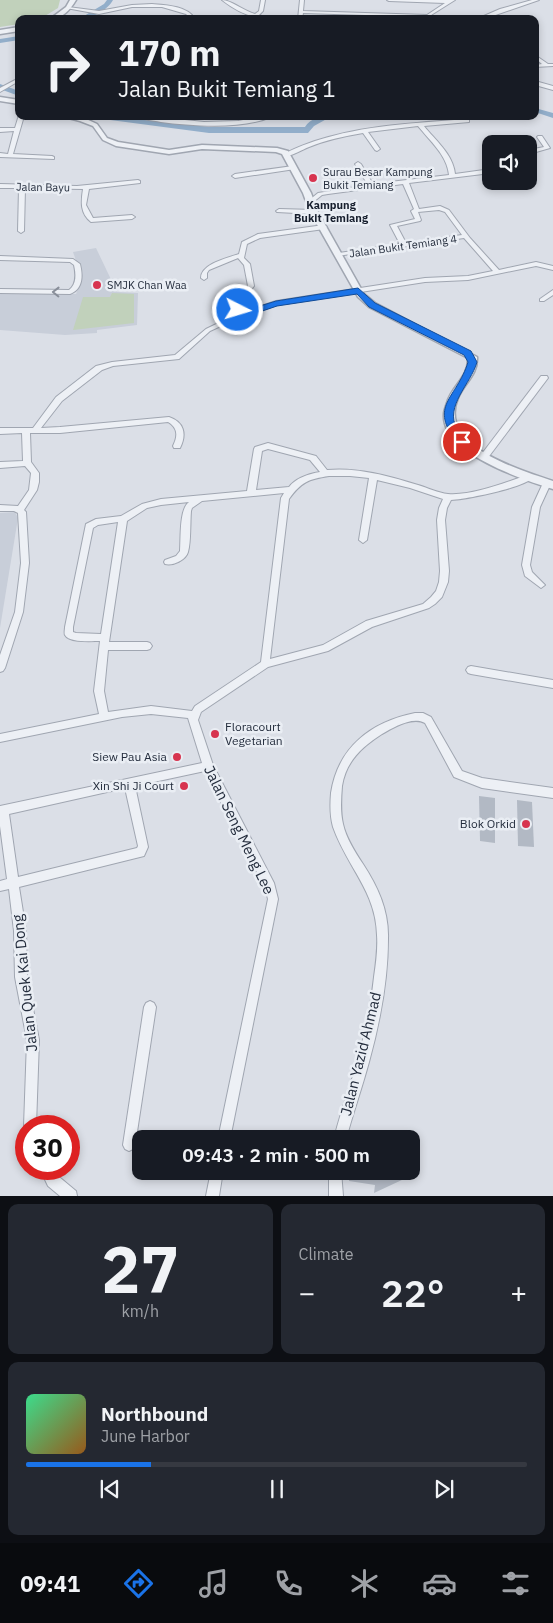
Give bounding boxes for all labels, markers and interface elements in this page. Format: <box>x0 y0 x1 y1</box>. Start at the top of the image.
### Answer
text: 170 m <box>118 30 221 76</box>
icon: right <box>35 35 100 100</box>
text: Jalan Bukit Temiang 1 <box>118 74 335 103</box>
map controls <box>482 135 537 190</box>
button: sound <box>482 135 537 190</box>
place label: Surau Besar Kampung Bukit Temiang <box>323 165 433 192</box>
marker: Surau Besar Kampung Bukit Temiang <box>307 172 319 184</box>
street label: Jalan Bayu <box>16 180 70 194</box>
district label: Kampung Bukit Temiang <box>294 198 369 225</box>
street label: Jalan Bukit Temiang 4 <box>348 231 458 260</box>
place label: SMJK Chan Waa <box>107 278 187 292</box>
marker: SMJK Chan Waa <box>91 279 103 291</box>
position arrow <box>211 283 263 335</box>
one-way arrow <box>51 287 59 297</box>
pin <box>441 421 483 463</box>
icon: arrive <box>448 428 476 456</box>
place label: Floracourt Vegetarian <box>225 719 283 748</box>
marker: Floracourt Vegetarian <box>209 728 221 740</box>
place label: Siew Pau Asia <box>92 749 168 764</box>
marker: Siew Pau Asia <box>171 751 183 763</box>
street label: Jalan Seng Meng Lee <box>200 762 279 897</box>
place label: Xin Shi Ji Court <box>93 778 174 793</box>
marker: Xin Shi Ji Court <box>178 780 190 792</box>
place label: Blok Orkid <box>460 816 516 831</box>
marker: Blok Orkid <box>520 818 532 830</box>
street label: Jalan Quek Kai Dong <box>8 913 41 1053</box>
street label: Jalan Yazid Ahmad <box>336 990 385 1118</box>
speed limit sign: 30 <box>15 1115 80 1180</box>
text: 09:43 · 2 min · 500 m <box>182 1143 370 1167</box>
text: 27 <box>101 1226 179 1311</box>
text: Climate <box>299 1244 354 1264</box>
text: 22° <box>381 1268 444 1317</box>
text: − <box>299 1274 315 1311</box>
text: + <box>510 1274 527 1311</box>
text: km/h <box>121 1301 159 1321</box>
text: Northbound <box>101 1402 208 1426</box>
text: June Harbor <box>101 1426 190 1446</box>
icon: previous <box>96 1475 124 1503</box>
icon: pause <box>263 1475 291 1503</box>
icon: next <box>430 1475 458 1503</box>
icon: directions <box>121 1566 156 1601</box>
icon: music <box>196 1566 231 1601</box>
icon: phone <box>271 1566 306 1601</box>
icon: climate <box>347 1566 382 1601</box>
icon: car <box>422 1566 457 1601</box>
icon: filters <box>498 1566 533 1601</box>
text: 09:41 <box>20 1569 80 1598</box>

